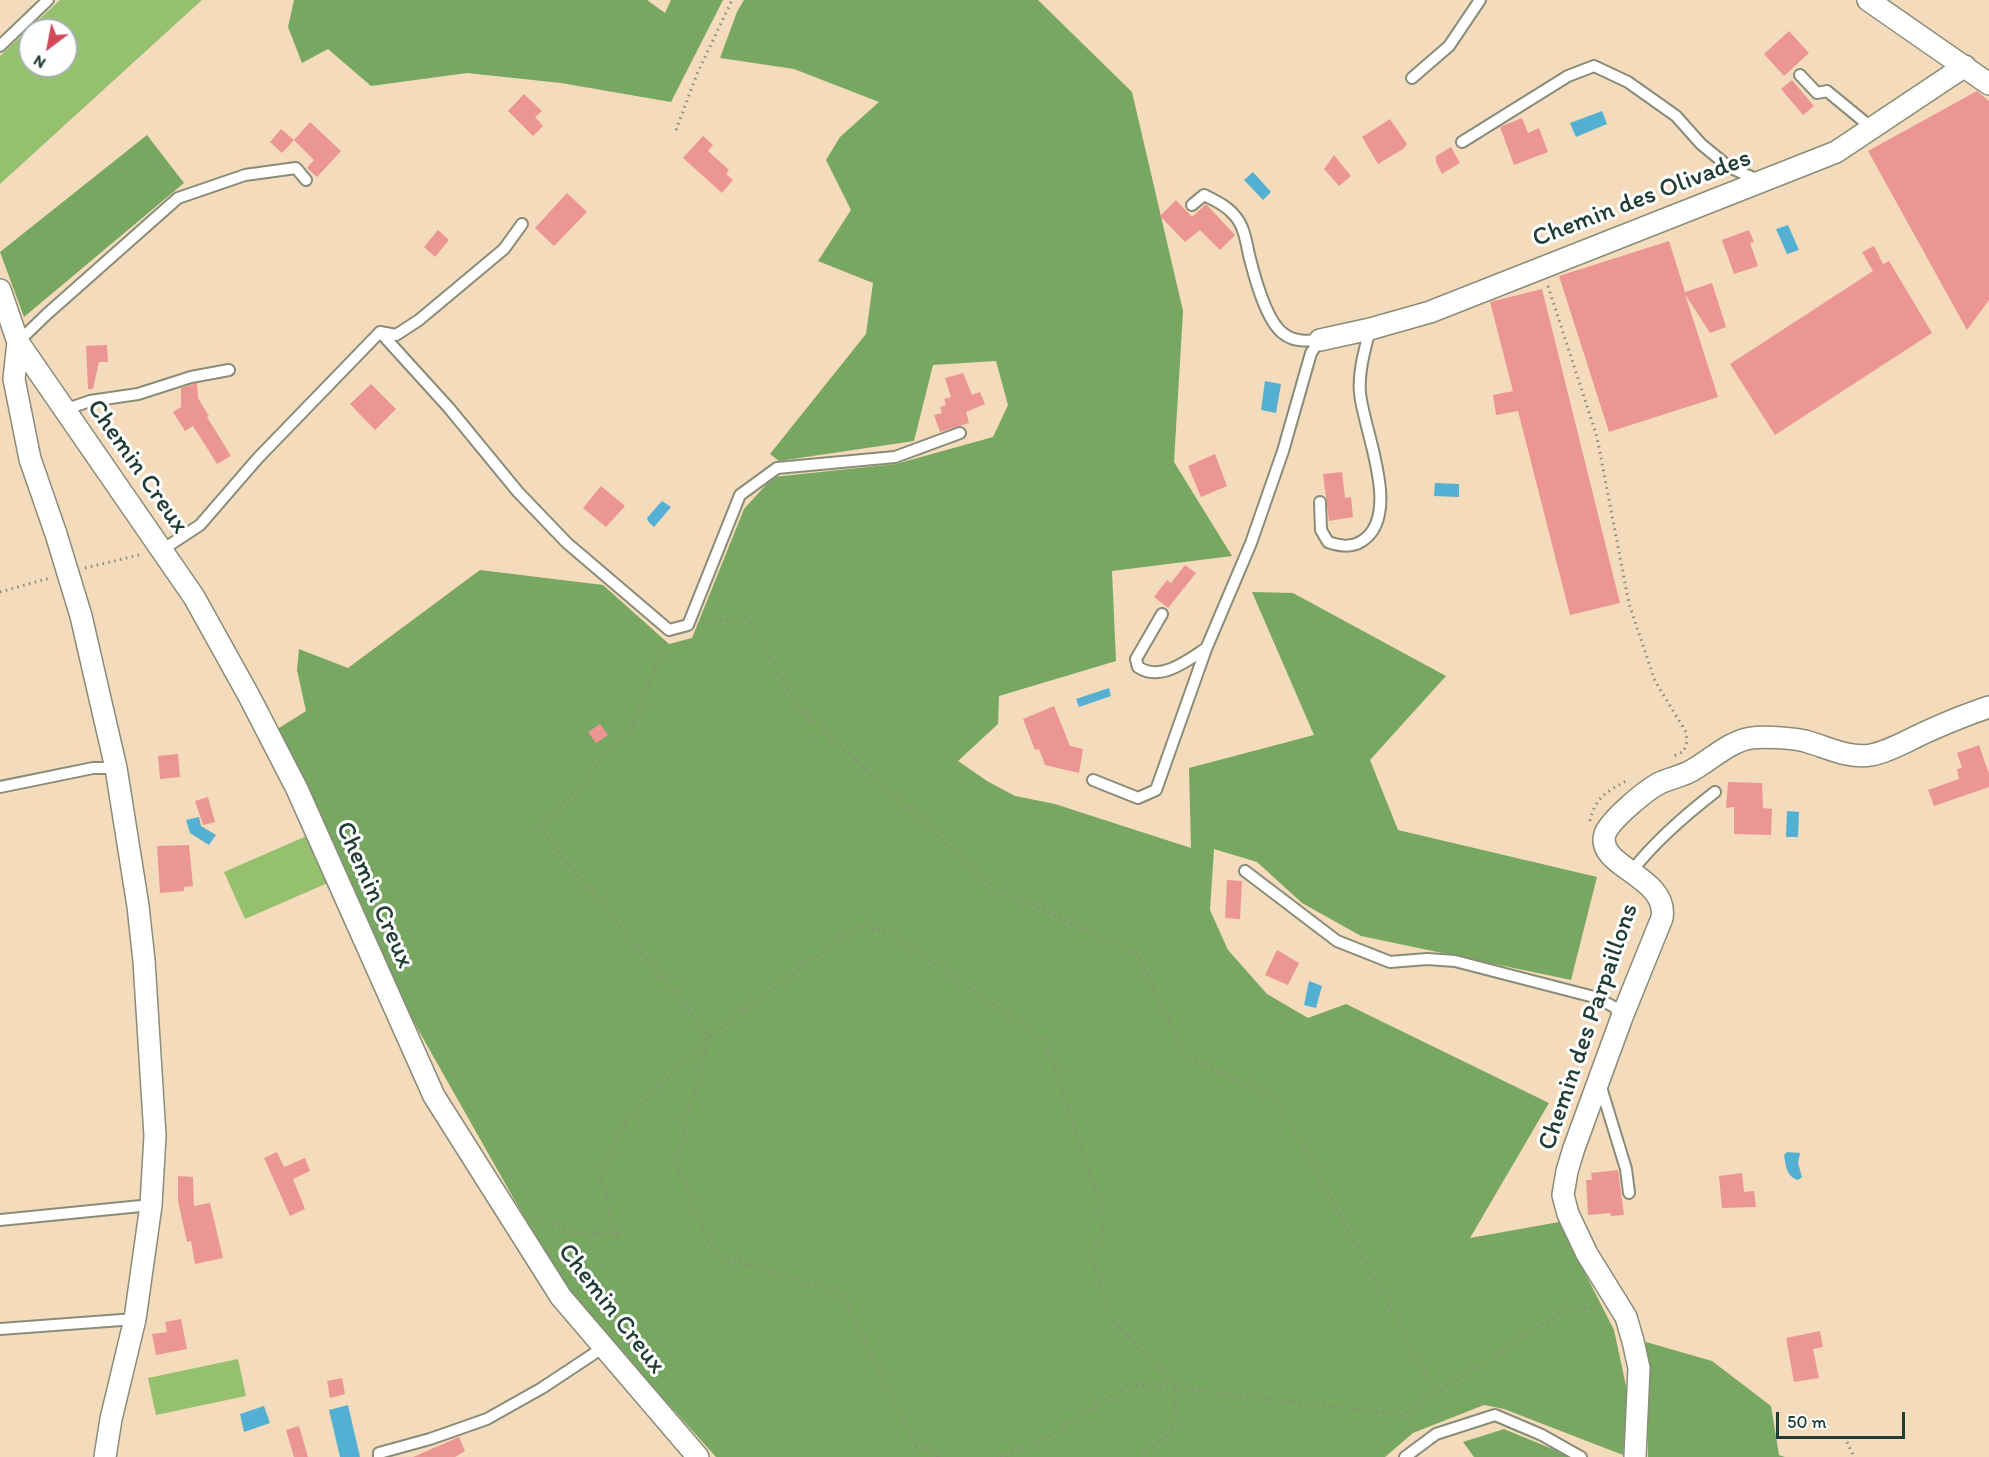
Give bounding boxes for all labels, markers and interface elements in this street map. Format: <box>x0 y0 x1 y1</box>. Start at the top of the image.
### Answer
north arrow <box>18 18 78 78</box>
text: N <box>30 51 49 73</box>
street label: Chemin des Olivades <box>1528 143 1756 255</box>
street label: Chemin Creux <box>79 394 195 540</box>
street label: Chemin Creux <box>328 817 420 973</box>
street label: Chemin des Parpaillons <box>1532 899 1646 1155</box>
street label: Chemin Creux <box>550 1238 672 1380</box>
scale bar <box>1779 1400 1908 1438</box>
text: 50 m <box>1787 1411 1827 1433</box>

